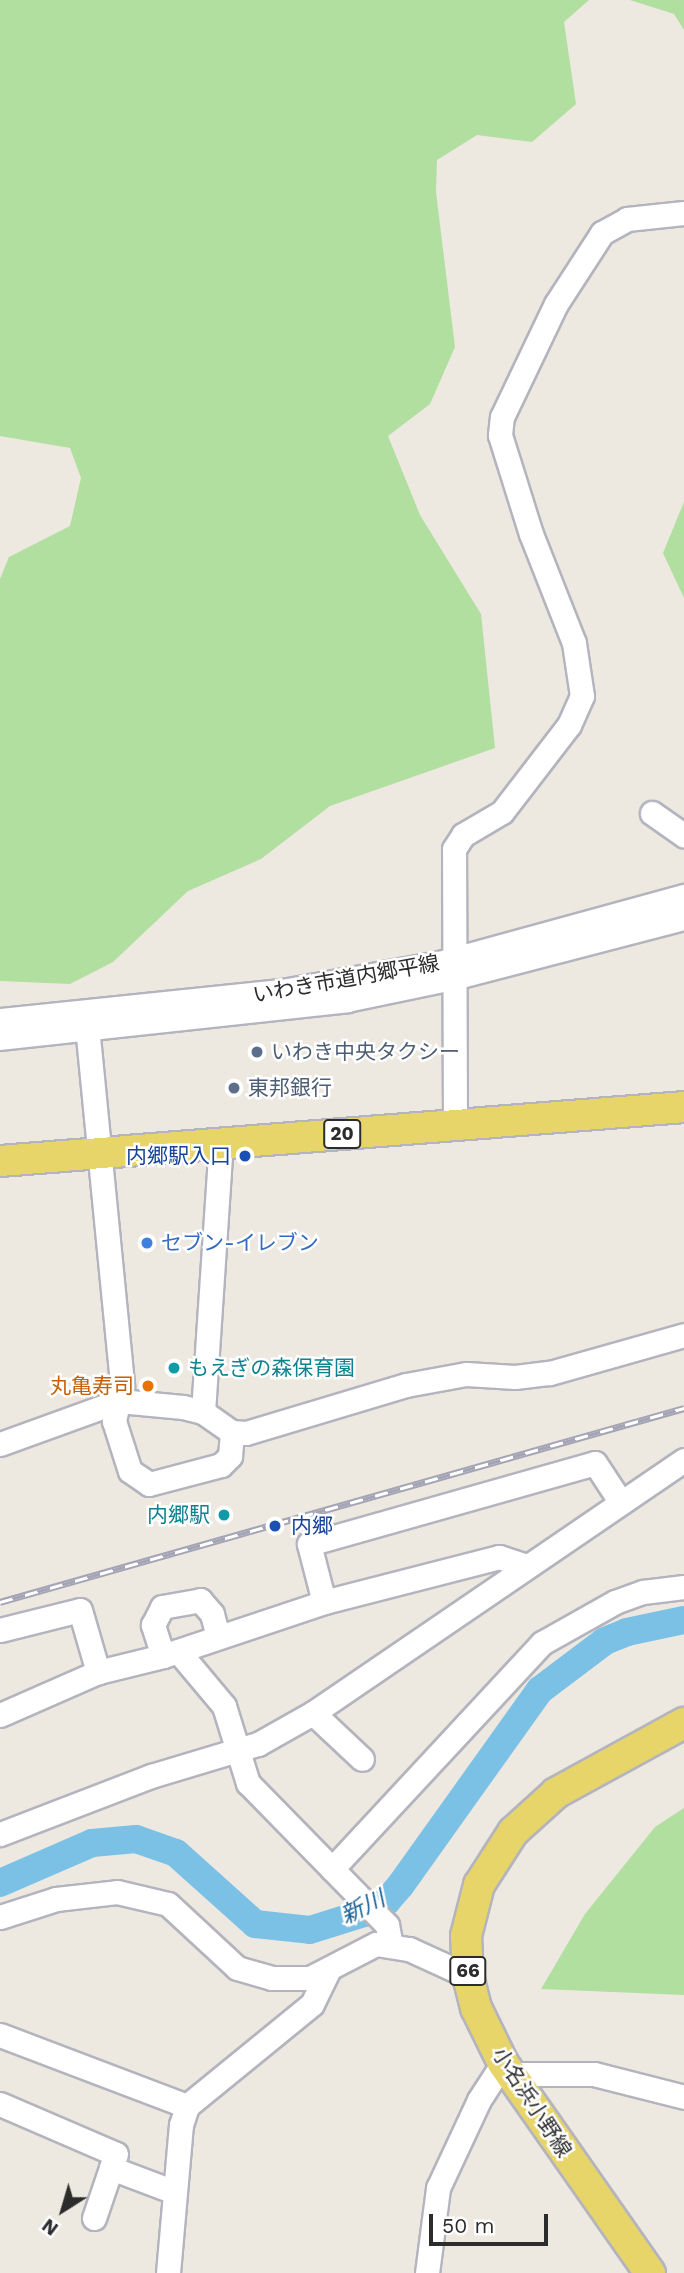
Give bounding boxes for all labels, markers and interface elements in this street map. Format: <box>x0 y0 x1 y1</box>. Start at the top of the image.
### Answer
street label: いわき市道内郷平線 <box>251 950 441 1008</box>
place label: いわき中央タクシー <box>271 1039 460 1065</box>
marker: いわき中央タクシー <box>249 1044 265 1060</box>
place label: 東邦銀行 <box>248 1075 332 1101</box>
marker: 東邦銀行 <box>226 1080 242 1096</box>
road number: 20 <box>323 1118 361 1150</box>
place label: 内郷駅入口 <box>126 1143 231 1169</box>
marker: 内郷駅入口 <box>237 1148 253 1164</box>
place label: セブン-イレブン <box>161 1230 319 1256</box>
marker: セブン-イレブン <box>139 1235 155 1251</box>
place label: もえぎの森保育園 <box>188 1355 356 1381</box>
marker: もえぎの森保育園 <box>166 1360 182 1376</box>
place label: 丸亀寿司 <box>50 1373 134 1399</box>
marker: 丸亀寿司 <box>140 1378 156 1394</box>
place label: 内郷駅 <box>147 1502 210 1528</box>
marker: 内郷駅 <box>216 1507 232 1523</box>
place label: 内郷 <box>291 1513 333 1539</box>
marker: 内郷 <box>265 1516 285 1536</box>
water label: 新川 <box>336 1886 390 1930</box>
road number: 66 <box>449 1955 487 1986</box>
street label: 小名浜小野線 <box>487 2042 577 2162</box>
north arrow <box>28 2175 98 2245</box>
scale bar <box>432 2200 551 2244</box>
text: 50 m <box>442 2213 494 2238</box>
text: N <box>38 2214 63 2241</box>

